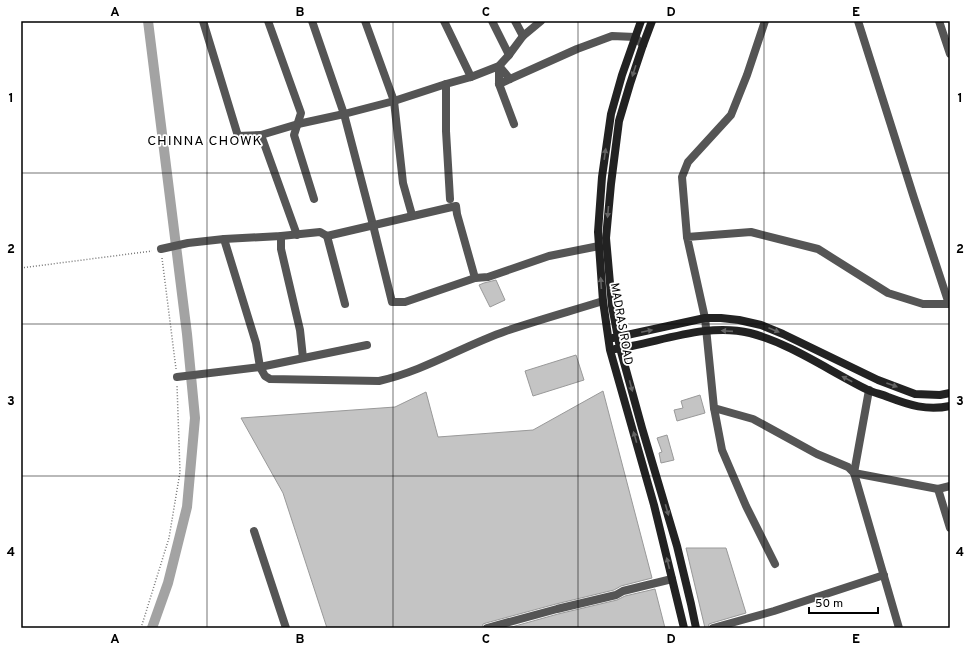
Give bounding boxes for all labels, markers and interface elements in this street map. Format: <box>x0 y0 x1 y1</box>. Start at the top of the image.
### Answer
text: A <box>110 5 120 21</box>
text: B <box>296 5 305 21</box>
text: C <box>482 5 490 21</box>
text: D <box>666 5 676 21</box>
text: E <box>852 5 860 21</box>
one-way arrow <box>631 65 637 77</box>
text: 1 <box>8 91 14 107</box>
text: 1 <box>957 91 963 107</box>
district label: CHINNA CHOWK <box>147 133 263 150</box>
one-way arrow <box>602 148 608 160</box>
one-way arrow <box>605 206 611 218</box>
text: 2 <box>7 242 15 258</box>
text: 2 <box>956 242 964 258</box>
one-way arrow <box>598 277 605 289</box>
street label: MADRAS ROAD <box>606 282 636 366</box>
one-way arrow <box>641 327 653 333</box>
one-way arrow <box>721 327 733 334</box>
one-way arrow <box>768 327 779 333</box>
one-way arrow <box>841 375 853 382</box>
one-way arrow <box>628 380 634 392</box>
one-way arrow <box>886 382 898 388</box>
text: 3 <box>7 394 15 410</box>
text: 3 <box>956 394 964 410</box>
one-way arrow <box>632 431 638 443</box>
one-way arrow <box>664 505 670 517</box>
text: 4 <box>7 545 15 561</box>
text: 4 <box>956 545 964 561</box>
one-way arrow <box>665 557 671 569</box>
scale bar <box>809 589 878 615</box>
text: 50 m <box>815 596 843 612</box>
text: A <box>110 632 120 648</box>
text: B <box>296 632 305 648</box>
text: C <box>482 632 490 648</box>
text: D <box>666 632 676 648</box>
text: E <box>852 632 860 648</box>

